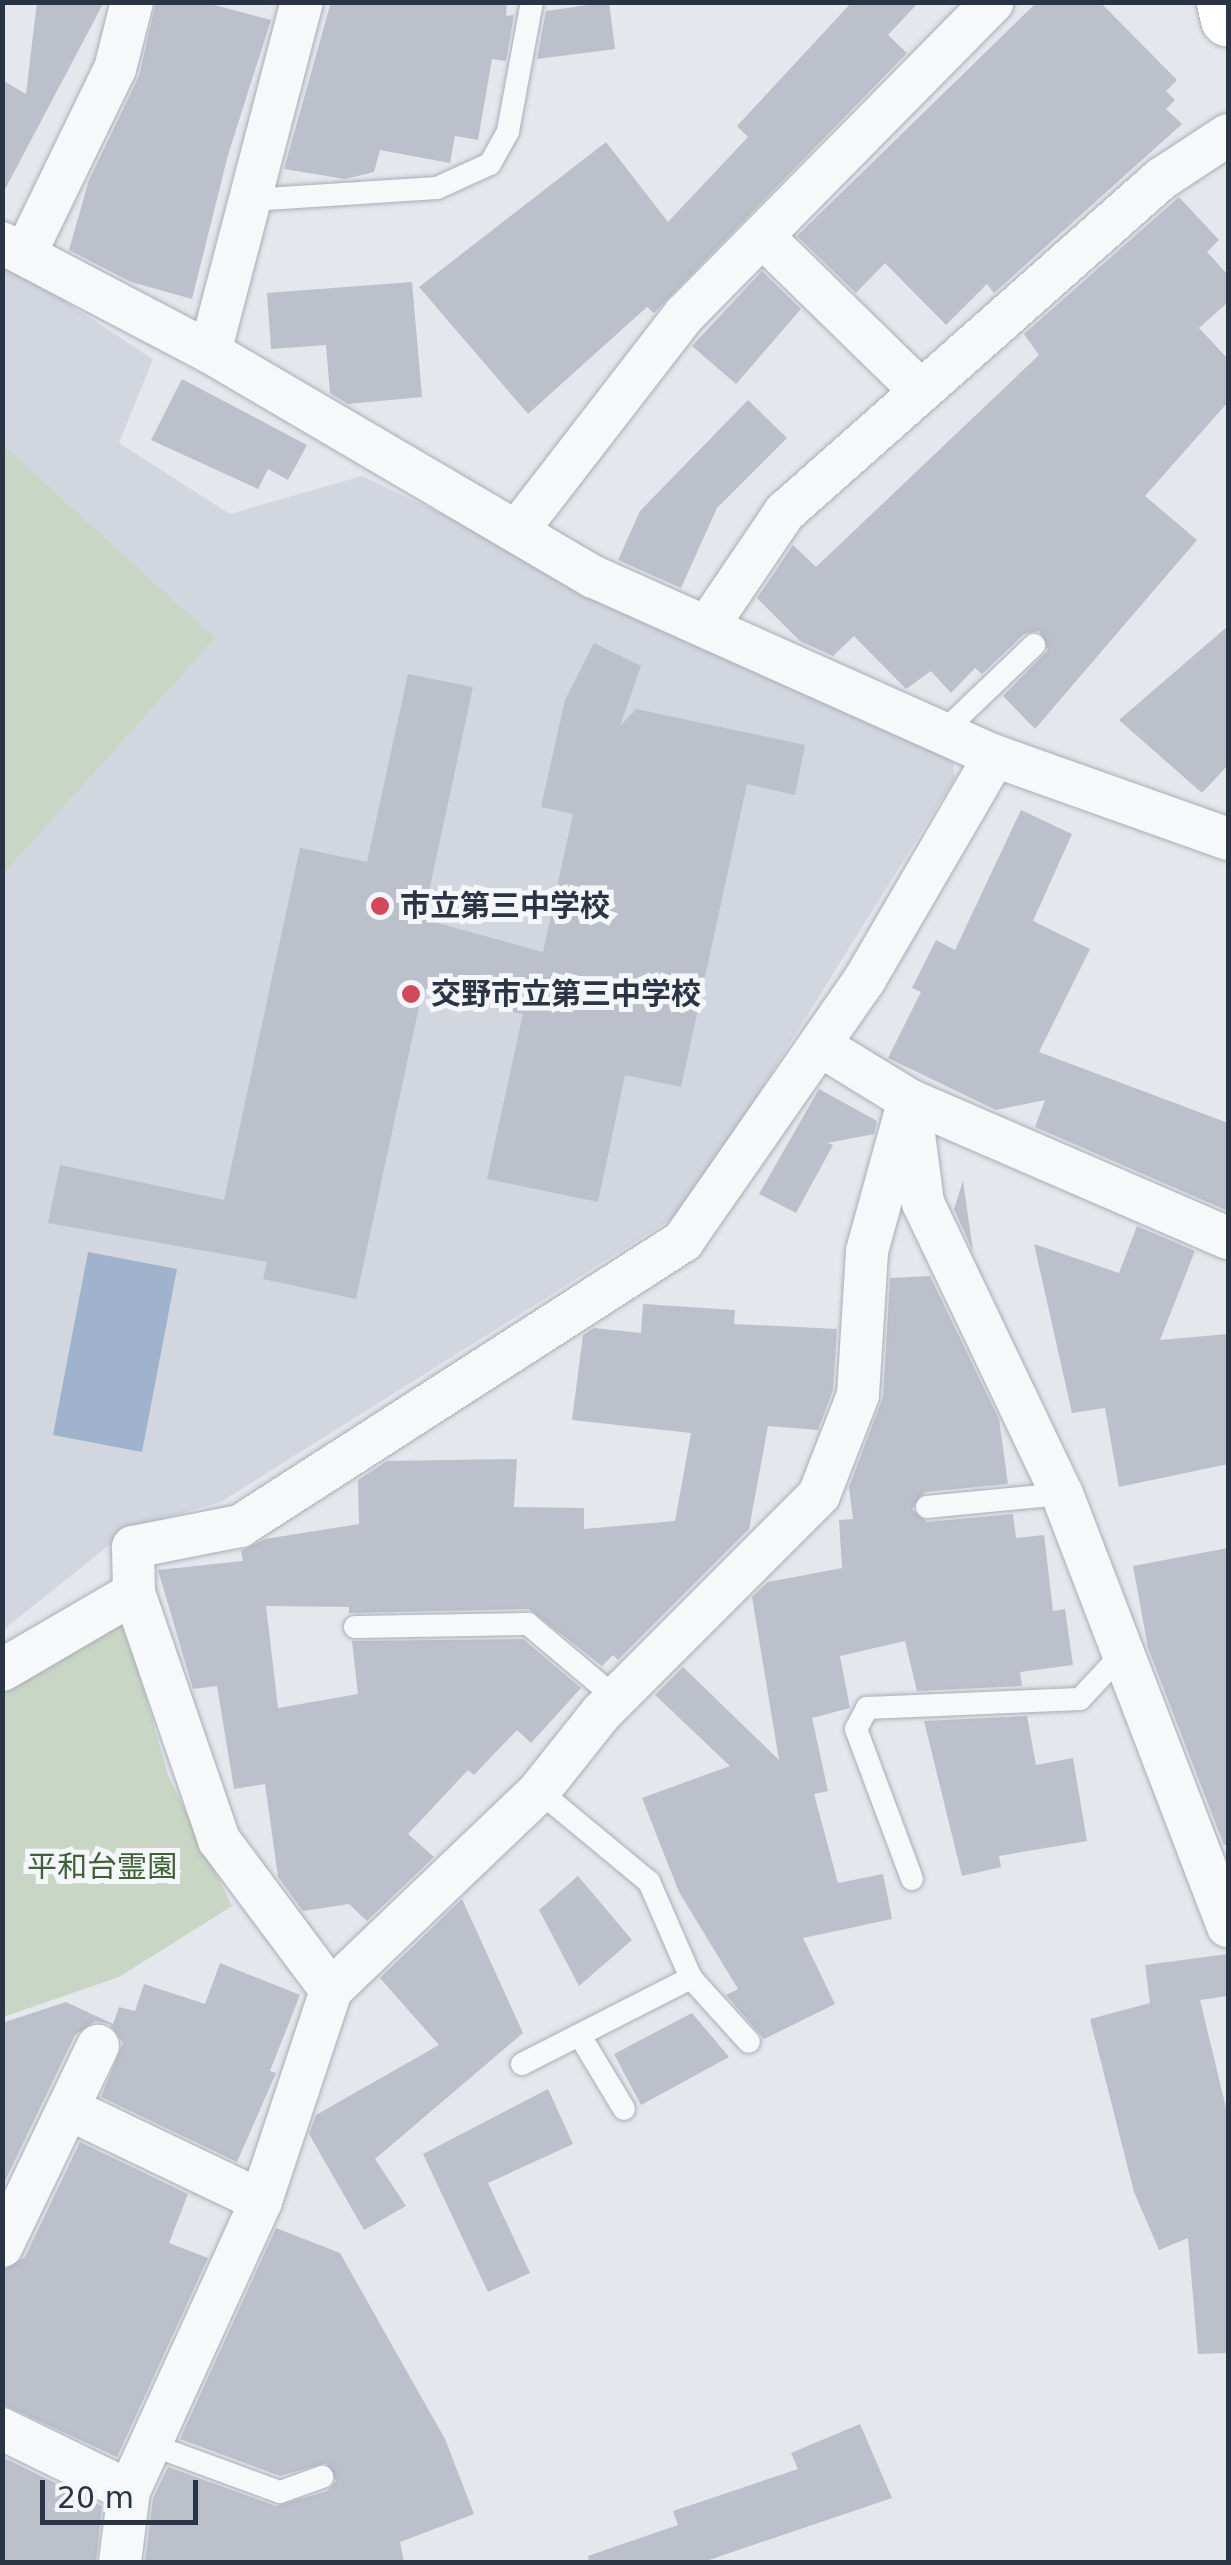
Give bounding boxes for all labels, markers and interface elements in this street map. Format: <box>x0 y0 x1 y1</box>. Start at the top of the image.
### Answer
place label: 市立第三中学校 <box>400 888 610 924</box>
marker: 市立第三中学校 <box>369 895 391 917</box>
place label: 交野市立第三中学校 <box>431 976 701 1012</box>
marker: 交野市立第三中学校 <box>400 983 422 1005</box>
park label: 平和台霊園 <box>27 1849 177 1885</box>
scale bar <box>45 2460 202 2522</box>
text: 20 m <box>57 2480 134 2515</box>

